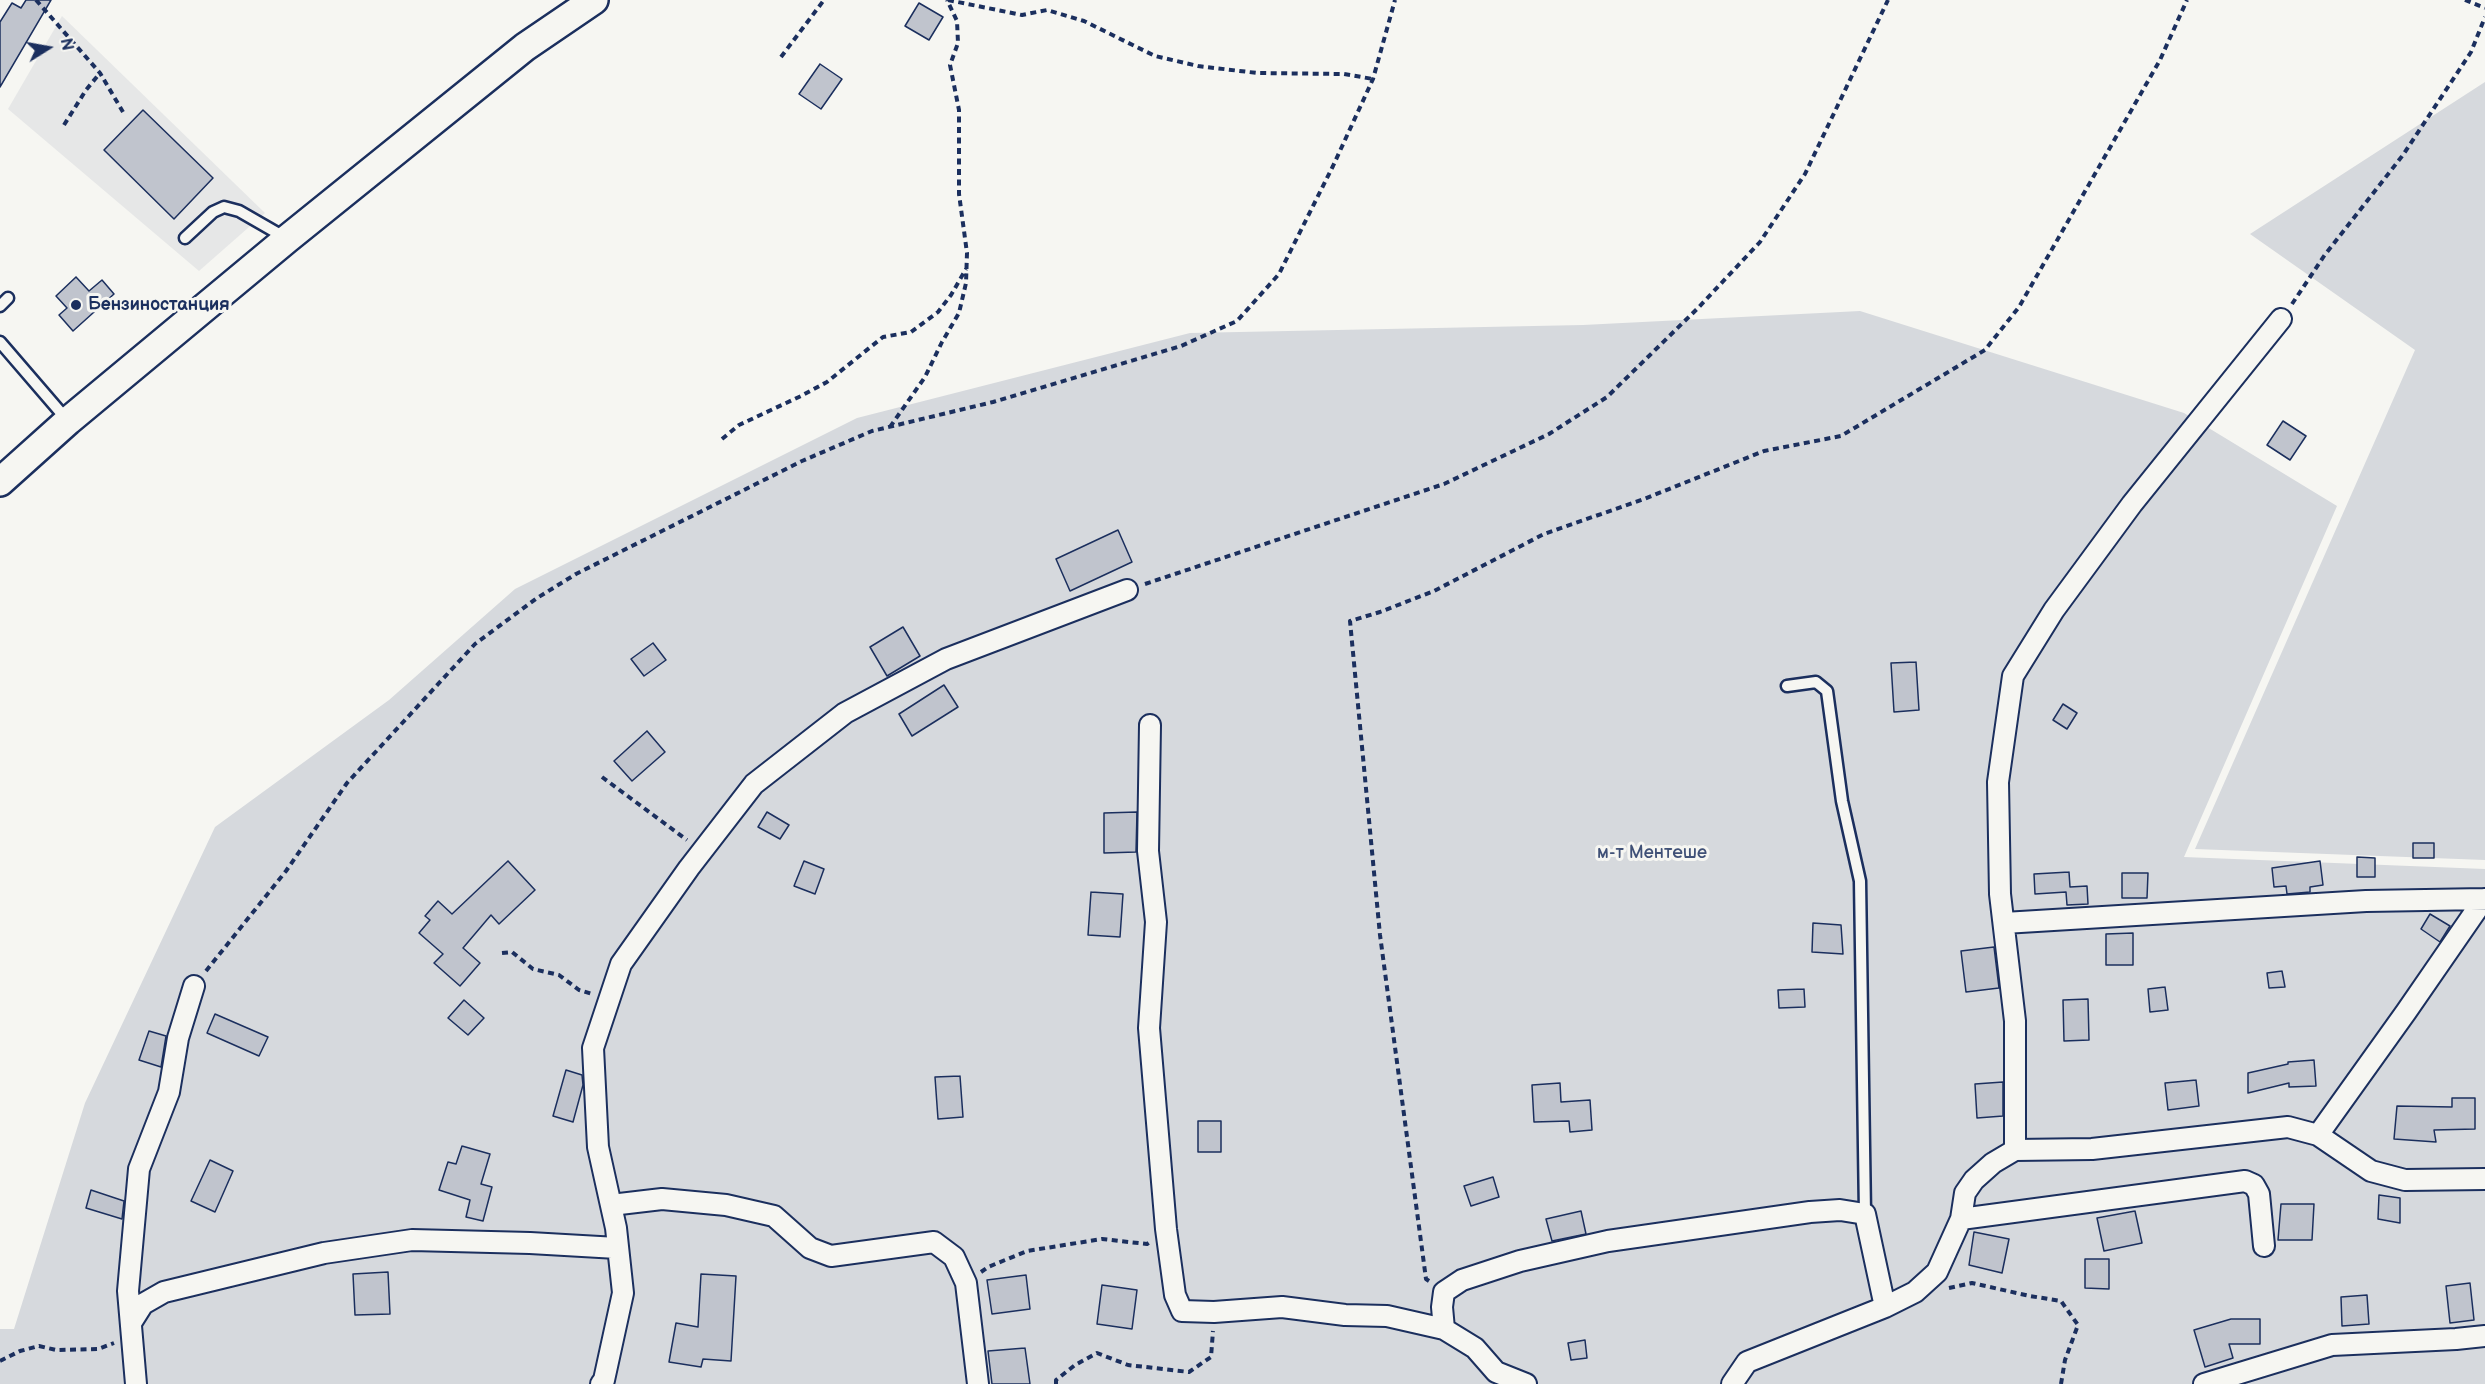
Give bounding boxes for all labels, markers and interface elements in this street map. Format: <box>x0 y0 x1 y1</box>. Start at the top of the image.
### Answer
north arrow <box>18 18 78 78</box>
text: N <box>56 37 77 52</box>
place label: Бензиностанция <box>88 294 230 316</box>
marker: Бензиностанция <box>69 298 83 312</box>
park label: м-т Ментeше <box>1597 842 1707 864</box>

